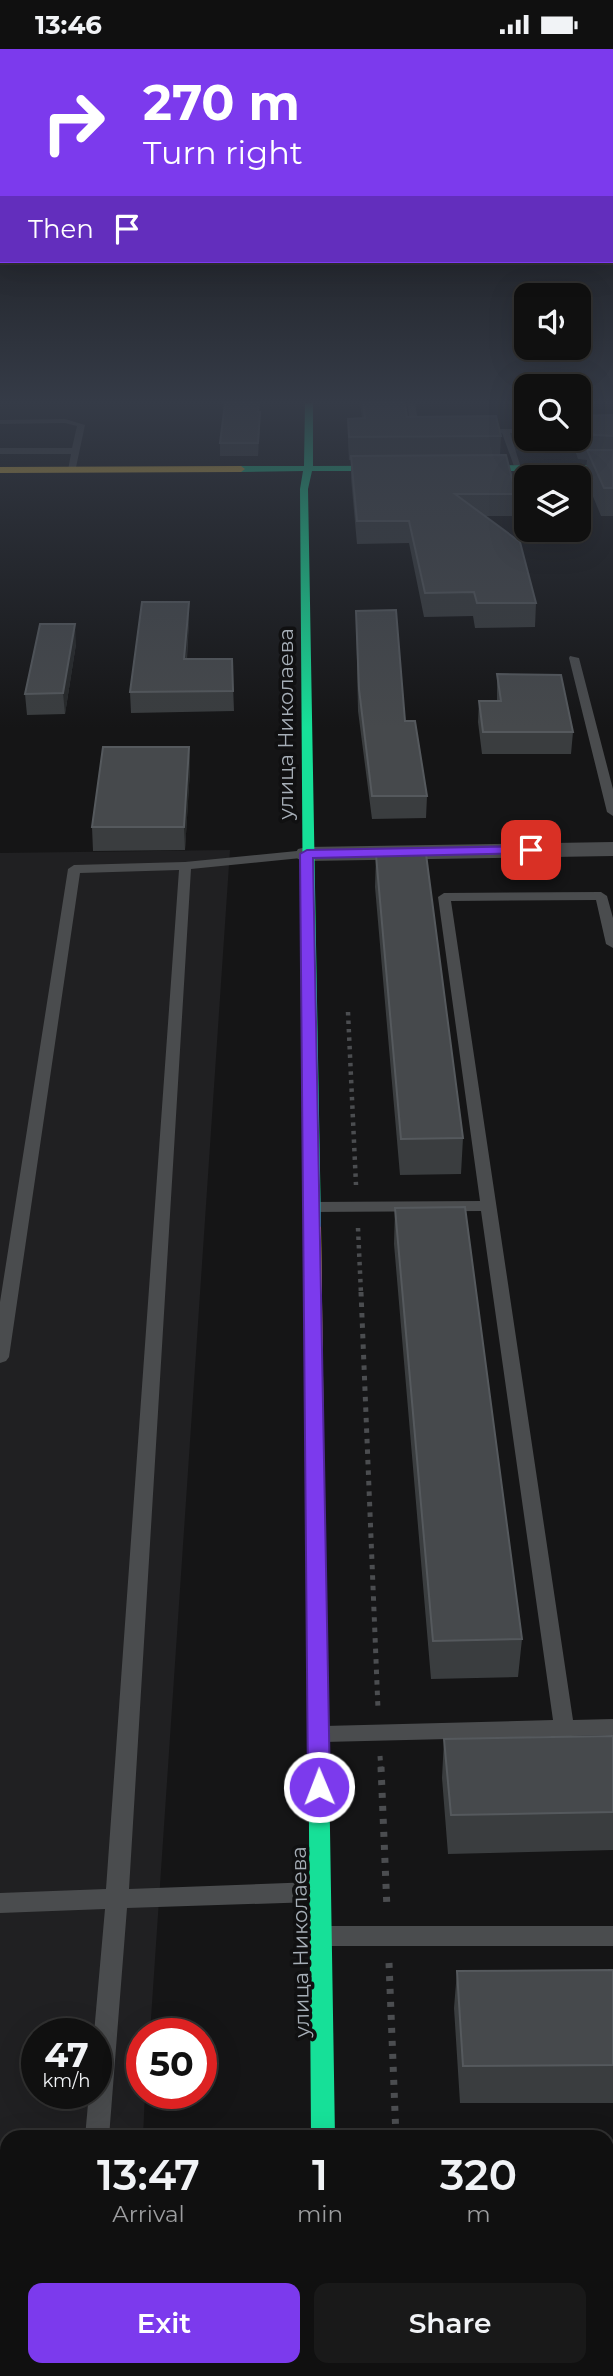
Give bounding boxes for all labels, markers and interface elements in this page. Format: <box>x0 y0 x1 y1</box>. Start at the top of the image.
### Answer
text: 13:46 <box>35 9 102 41</box>
text: 270 m <box>143 73 300 132</box>
icon: right <box>28 77 119 168</box>
text: Turn right <box>143 133 303 172</box>
icon: arrive <box>108 210 146 248</box>
text: Then <box>28 213 94 245</box>
map controls <box>514 283 591 542</box>
button: sound <box>514 283 591 360</box>
button: search <box>514 374 591 451</box>
button: layers <box>514 465 591 542</box>
street label: улица Николаева <box>273 628 298 821</box>
pin <box>501 820 561 880</box>
icon: arrive <box>512 831 550 869</box>
position arrow <box>282 1750 356 1824</box>
street label: улица Николаева <box>286 1846 314 2039</box>
speed limit sign: 50 <box>126 2018 217 2109</box>
text: 47 <box>44 2033 89 2076</box>
text: km/h <box>42 2070 91 2092</box>
text: 13:47 <box>97 2149 200 2201</box>
text: 1 <box>312 2149 328 2201</box>
text: 320 <box>440 2149 517 2201</box>
text: Arrival <box>112 2200 185 2228</box>
text: min <box>297 2200 343 2228</box>
text: m <box>466 2200 491 2228</box>
button: Exit <box>28 2283 300 2363</box>
button: Share <box>314 2283 586 2363</box>

